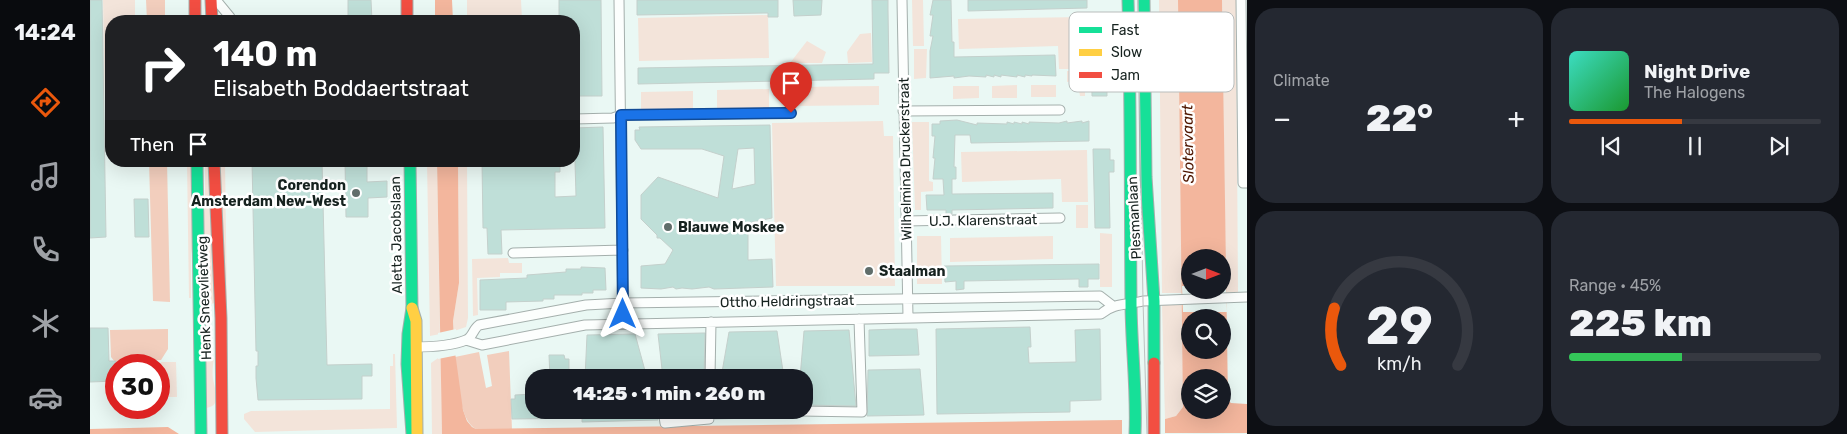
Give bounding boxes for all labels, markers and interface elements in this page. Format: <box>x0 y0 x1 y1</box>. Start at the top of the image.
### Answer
legend <box>1069 12 1234 92</box>
text: 14:24 <box>14 19 76 46</box>
text: Fast <box>1111 22 1140 39</box>
text: 140 m <box>213 33 318 75</box>
icon: right <box>130 35 195 100</box>
text: Slow <box>1111 44 1142 61</box>
text: Night Drive <box>1644 60 1750 83</box>
pin <box>770 62 812 113</box>
text: Jam <box>1111 67 1140 84</box>
icon: arrive <box>777 69 805 97</box>
text: Climate <box>1273 71 1330 90</box>
text: Elisabeth Boddaertstraat <box>213 75 469 102</box>
street label: Wilhelmina Druckerstraat <box>896 77 915 241</box>
text: The Halogens <box>1644 83 1745 102</box>
icon: directions <box>28 85 63 120</box>
text: 22° <box>1366 95 1433 141</box>
text: − <box>1273 102 1291 135</box>
text: + <box>1508 102 1525 135</box>
water label: Slotervaart <box>1178 104 1198 183</box>
icon: arrive <box>184 130 212 158</box>
icon: previous <box>1597 132 1625 160</box>
icon: pause <box>1681 132 1709 160</box>
icon: next <box>1765 132 1793 160</box>
text: Then <box>130 133 174 156</box>
icon: music <box>28 159 63 194</box>
street label: Aletta Jacobslaan <box>387 176 406 294</box>
street label: Plesmanlaan <box>1124 176 1145 260</box>
place label: Corendon Amsterdam New-West <box>191 177 346 210</box>
marker: Corendon Amsterdam New-West <box>350 187 362 199</box>
street label: U.J. Klarenstraat <box>929 211 1038 230</box>
place label: Blauwe Moskee <box>678 219 784 236</box>
marker: Blauwe Moskee <box>662 221 674 233</box>
icon: phone <box>28 232 63 267</box>
street label: Henk Sneevlietweg <box>194 235 215 360</box>
north arrow <box>1181 249 1231 299</box>
map controls <box>1181 249 1231 419</box>
place label: Staalman <box>879 263 945 280</box>
marker: Staalman <box>863 265 875 277</box>
text: Range · 45% <box>1569 276 1661 295</box>
position arrow <box>596 287 648 339</box>
street label: Ottho Heldringstraat <box>720 292 855 311</box>
text: 29 <box>1365 295 1433 357</box>
text: 225 km <box>1569 300 1712 346</box>
icon: climate <box>28 306 63 341</box>
button: search <box>1181 309 1231 359</box>
text: km/h <box>1377 353 1421 374</box>
speed limit sign: 30 <box>105 354 170 419</box>
button: layers <box>1181 369 1231 419</box>
icon: car <box>28 380 63 415</box>
text: 14:25 · 1 min · 260 m <box>573 382 765 405</box>

